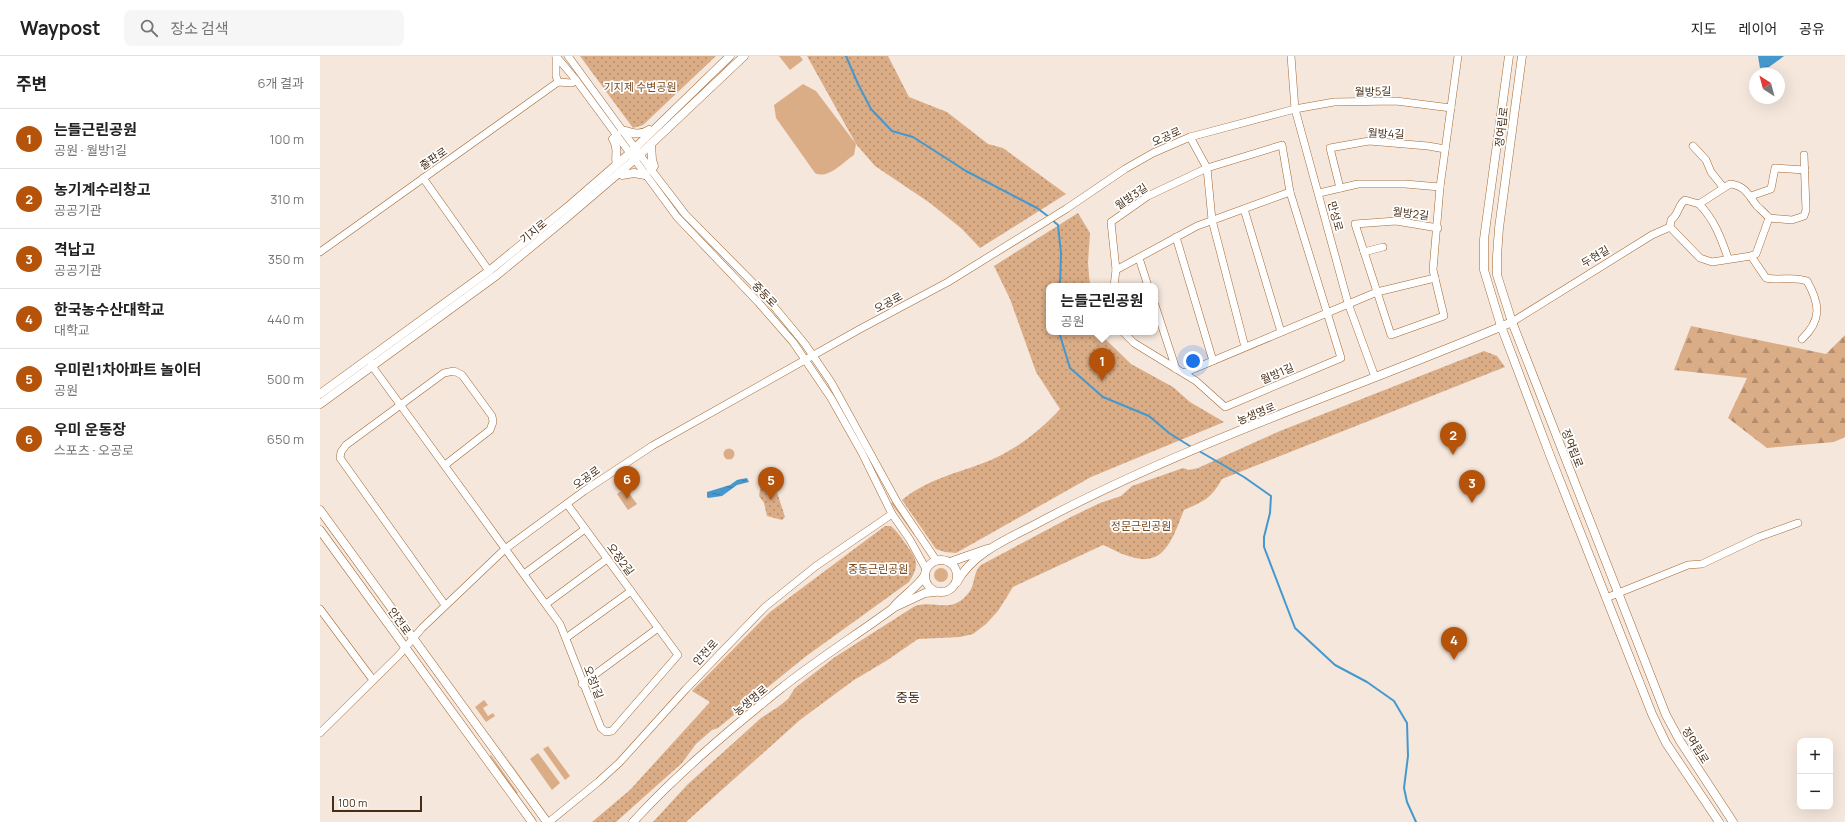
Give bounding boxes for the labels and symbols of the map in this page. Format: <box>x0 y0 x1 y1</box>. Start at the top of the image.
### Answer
north arrow <box>1749 68 1785 104</box>
park label: 기지제 수변공원 <box>603 79 677 94</box>
street label: 월방5길 <box>1355 83 1391 99</box>
street label: 정여립로 <box>1491 106 1511 148</box>
street label: 오공로 <box>1149 123 1183 149</box>
street label: 월방4길 <box>1367 125 1405 141</box>
street label: 출판로 <box>416 143 450 173</box>
street label: 월방3길 <box>1112 180 1150 212</box>
street label: 만성로 <box>1325 199 1347 233</box>
street label: 월방2길 <box>1392 203 1430 223</box>
street label: 기지로 <box>516 216 550 246</box>
street label: 두현길 <box>1578 242 1612 270</box>
street label: 중동로 <box>749 278 781 310</box>
street label: 오공로 <box>871 288 905 316</box>
pin: 1 <box>1089 348 1115 381</box>
your location <box>1183 351 1203 371</box>
street label: 월방1길 <box>1258 359 1296 387</box>
street label: 농생명로 <box>1234 398 1278 428</box>
pin: 2 <box>1440 422 1466 455</box>
street label: 정여립로 <box>1559 426 1587 470</box>
street label: 오공로 <box>569 462 603 492</box>
pin: 6 <box>614 466 640 499</box>
pin: 5 <box>758 467 784 500</box>
pin: 3 <box>1459 470 1485 503</box>
park label: 정문근린공원 <box>1111 518 1171 533</box>
street label: 오정2길 <box>604 540 638 578</box>
park label: 중동근린공원 <box>848 561 908 576</box>
street label: 안전로 <box>385 604 415 638</box>
pin: 4 <box>1441 627 1467 660</box>
street label: 안전로 <box>689 636 721 668</box>
street label: 오정1길 <box>581 663 607 701</box>
street label: 농생명로 <box>730 681 770 719</box>
district label: 중동 <box>896 688 920 706</box>
street label: 정여립로 <box>1679 724 1713 766</box>
scale bar <box>332 794 422 813</box>

